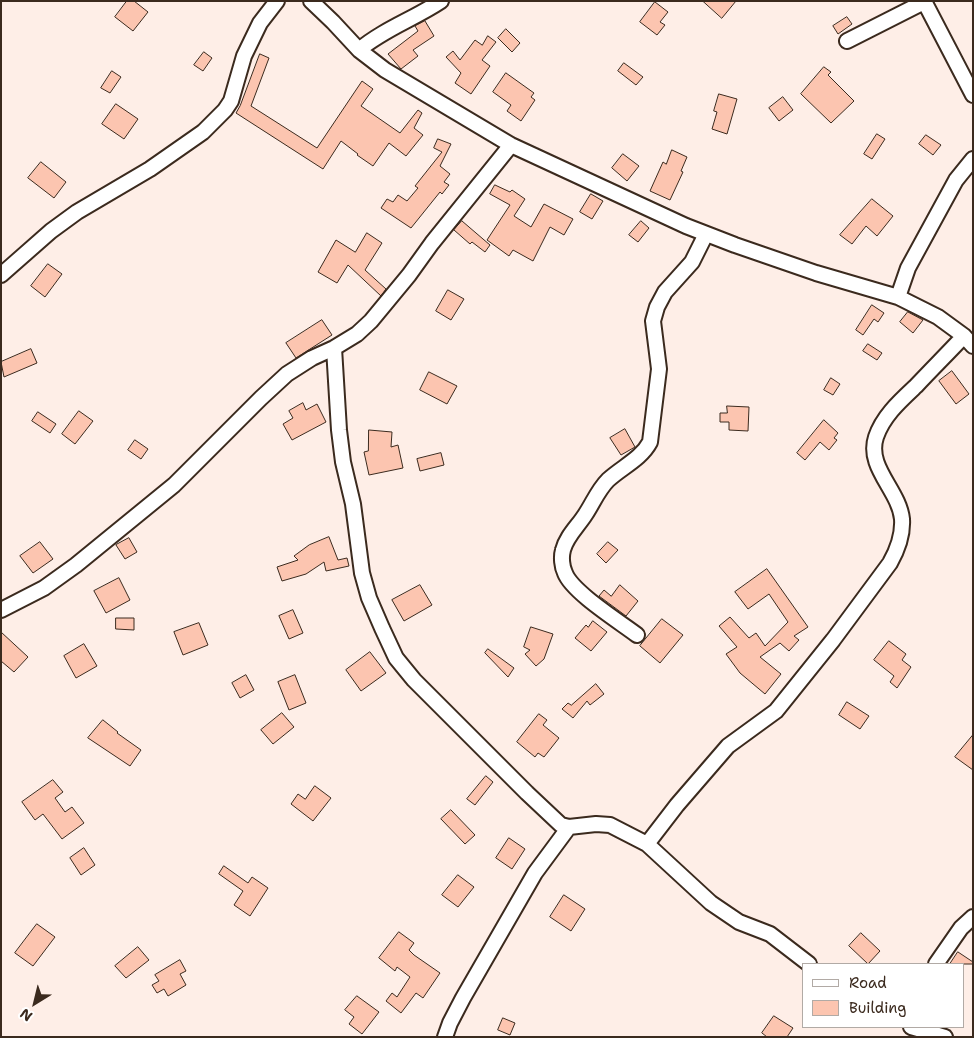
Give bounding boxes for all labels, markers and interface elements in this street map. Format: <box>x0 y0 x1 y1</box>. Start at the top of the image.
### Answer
legend <box>802 963 964 1028</box>
text: Road <box>849 973 887 993</box>
north arrow <box>10 978 60 1028</box>
text: Building <box>849 998 906 1018</box>
text: N <box>16 1005 36 1026</box>

